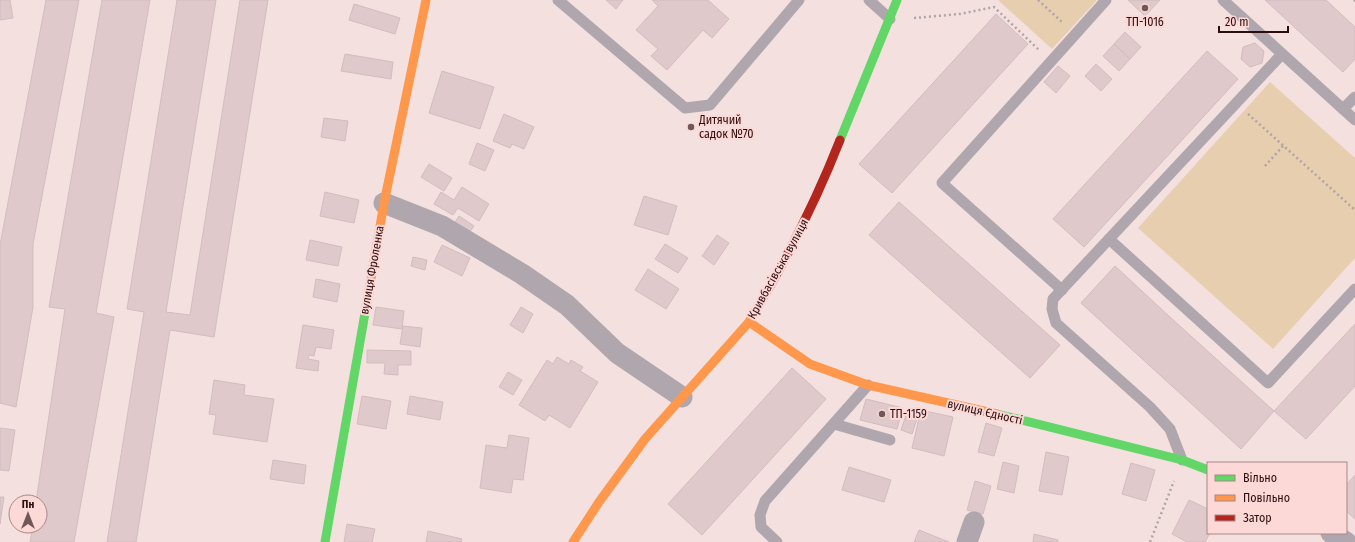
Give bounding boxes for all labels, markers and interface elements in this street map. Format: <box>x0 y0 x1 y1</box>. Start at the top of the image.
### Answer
marker: ТП-1016 <box>1140 3 1150 13</box>
scale bar <box>1219 8 1288 34</box>
place label: ТП-1016 <box>1126 15 1164 29</box>
text: 20 m <box>1225 15 1249 29</box>
place label: Дитячий садок №70 <box>698 113 754 141</box>
marker: Дитячий садок №70 <box>686 122 696 132</box>
street label: Кривбасівська вулиця <box>745 217 811 321</box>
street label: вулиця Фроленка <box>357 224 387 316</box>
street label: вулиця Єдності <box>946 397 1024 427</box>
place label: ТП-1159 <box>890 407 927 421</box>
marker: ТП-1159 <box>877 409 887 419</box>
legend <box>1207 462 1347 534</box>
text: Вільно <box>1243 471 1277 485</box>
text: Повільно <box>1243 491 1290 505</box>
north arrow <box>8 494 48 534</box>
text: Пн <box>22 498 34 511</box>
text: Затор <box>1243 511 1272 525</box>

